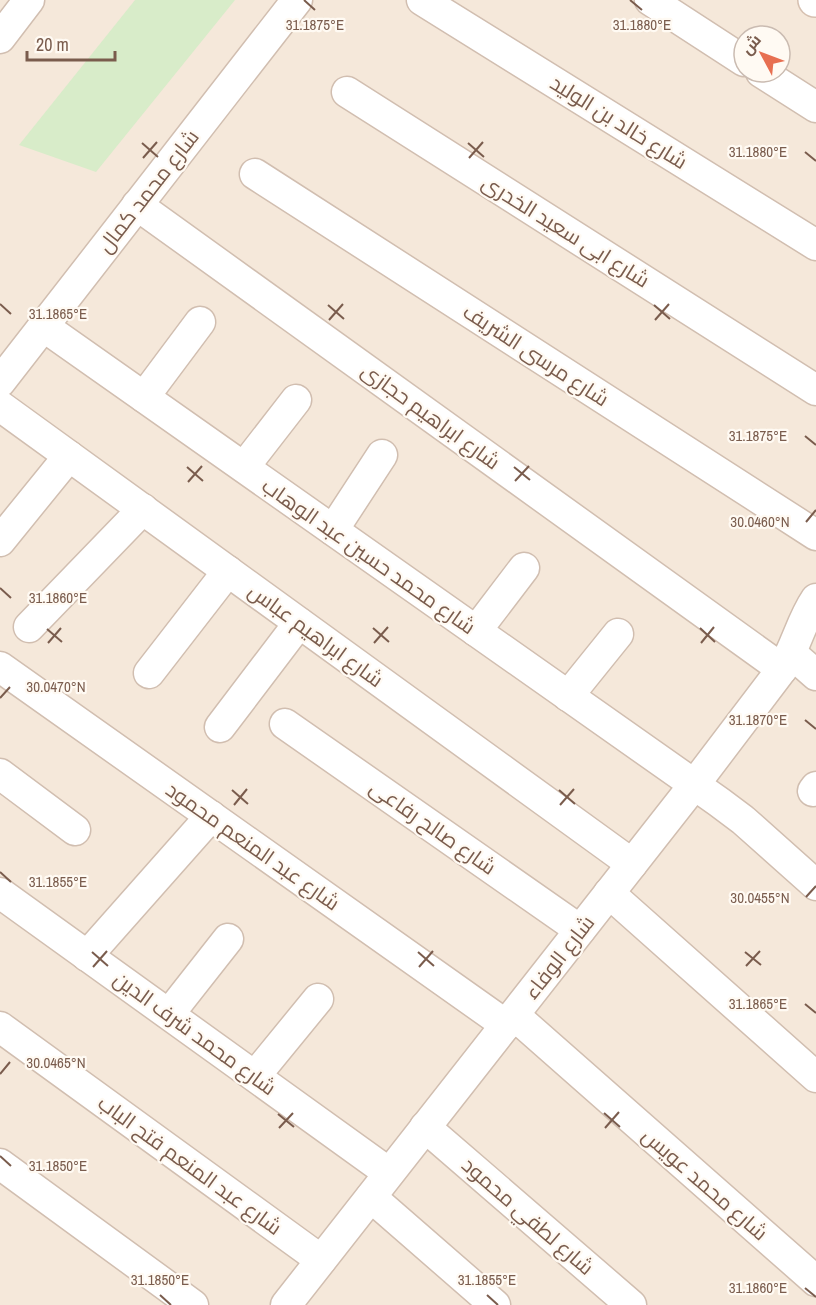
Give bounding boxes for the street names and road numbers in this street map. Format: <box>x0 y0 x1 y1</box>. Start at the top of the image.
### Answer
street label: شارع خالد بن الوليد <box>545 68 693 176</box>
street label: شارع محمد كمال <box>91 123 205 259</box>
street label: شارع ابى سعيد الخدرى <box>477 168 655 294</box>
street label: شارع مرسى الشريف <box>457 297 615 413</box>
street label: شارع ابراهيم حجازى <box>356 356 506 476</box>
street label: شارع محمد حسين عبد الوهاب <box>256 471 482 641</box>
street label: شارع ابراهيم عباس <box>243 576 389 694</box>
street label: شارع صالح رفاعى <box>364 773 502 881</box>
street label: شارع عبد المنعم محمود <box>160 775 346 917</box>
street label: شارع الوفاء <box>517 909 601 1005</box>
street label: شارع محمد شرف الدين <box>108 964 282 1102</box>
street label: شارع عبد المنعم فتح الباب <box>92 1088 288 1242</box>
street label: شارع محمد عويس <box>636 1121 774 1247</box>
street label: شارع لطفي محمود <box>454 1150 600 1283</box>

